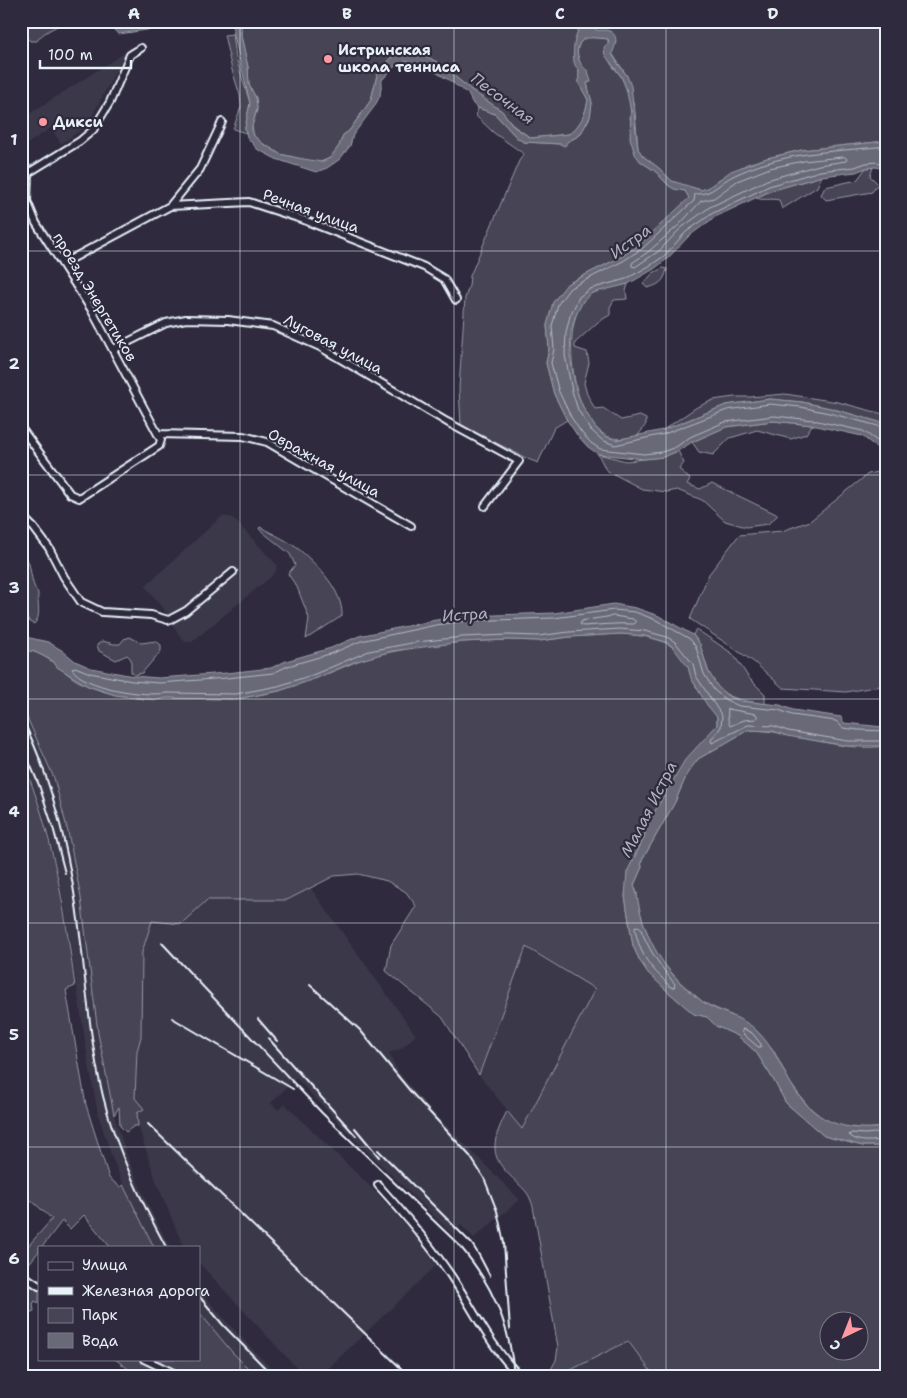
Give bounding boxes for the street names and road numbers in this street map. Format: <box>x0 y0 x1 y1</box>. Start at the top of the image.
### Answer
street label: Речная улица <box>260 184 362 238</box>
street label: проезд Энергетиков <box>48 229 142 365</box>
street label: Луговая улица <box>280 310 387 379</box>
street label: Овражная улица <box>264 424 384 502</box>

